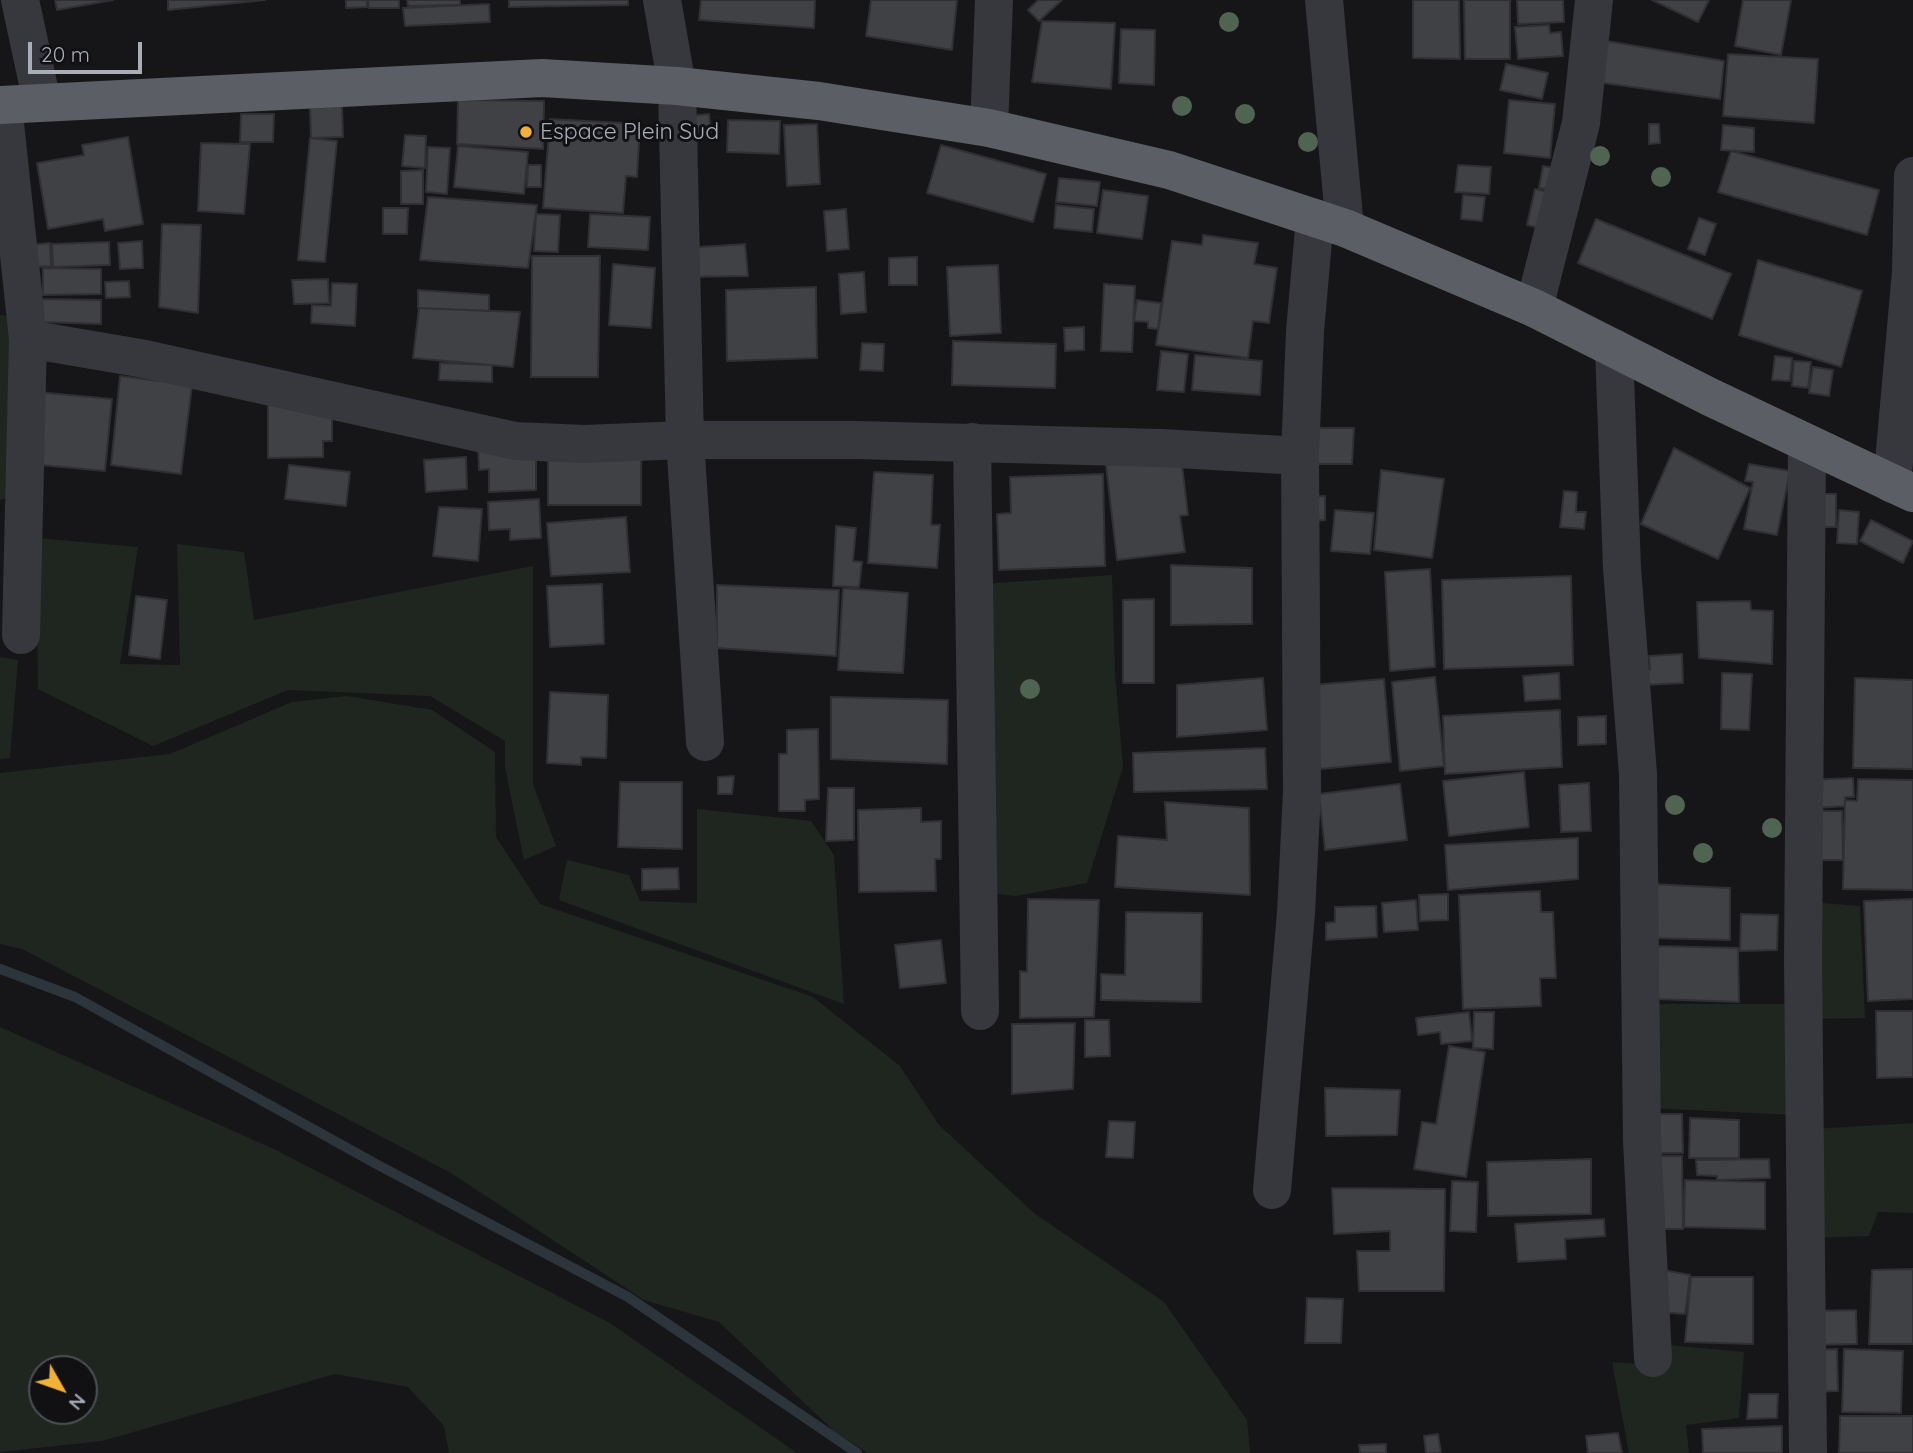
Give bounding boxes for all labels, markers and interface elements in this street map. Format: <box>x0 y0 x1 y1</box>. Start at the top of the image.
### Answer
scale bar <box>32 28 145 72</box>
text: 20 m <box>41 41 90 67</box>
place label: Espace Plein Sud <box>540 118 719 146</box>
marker: Espace Plein Sud <box>518 124 534 140</box>
north arrow <box>28 1355 98 1425</box>
text: N <box>64 1389 91 1415</box>

